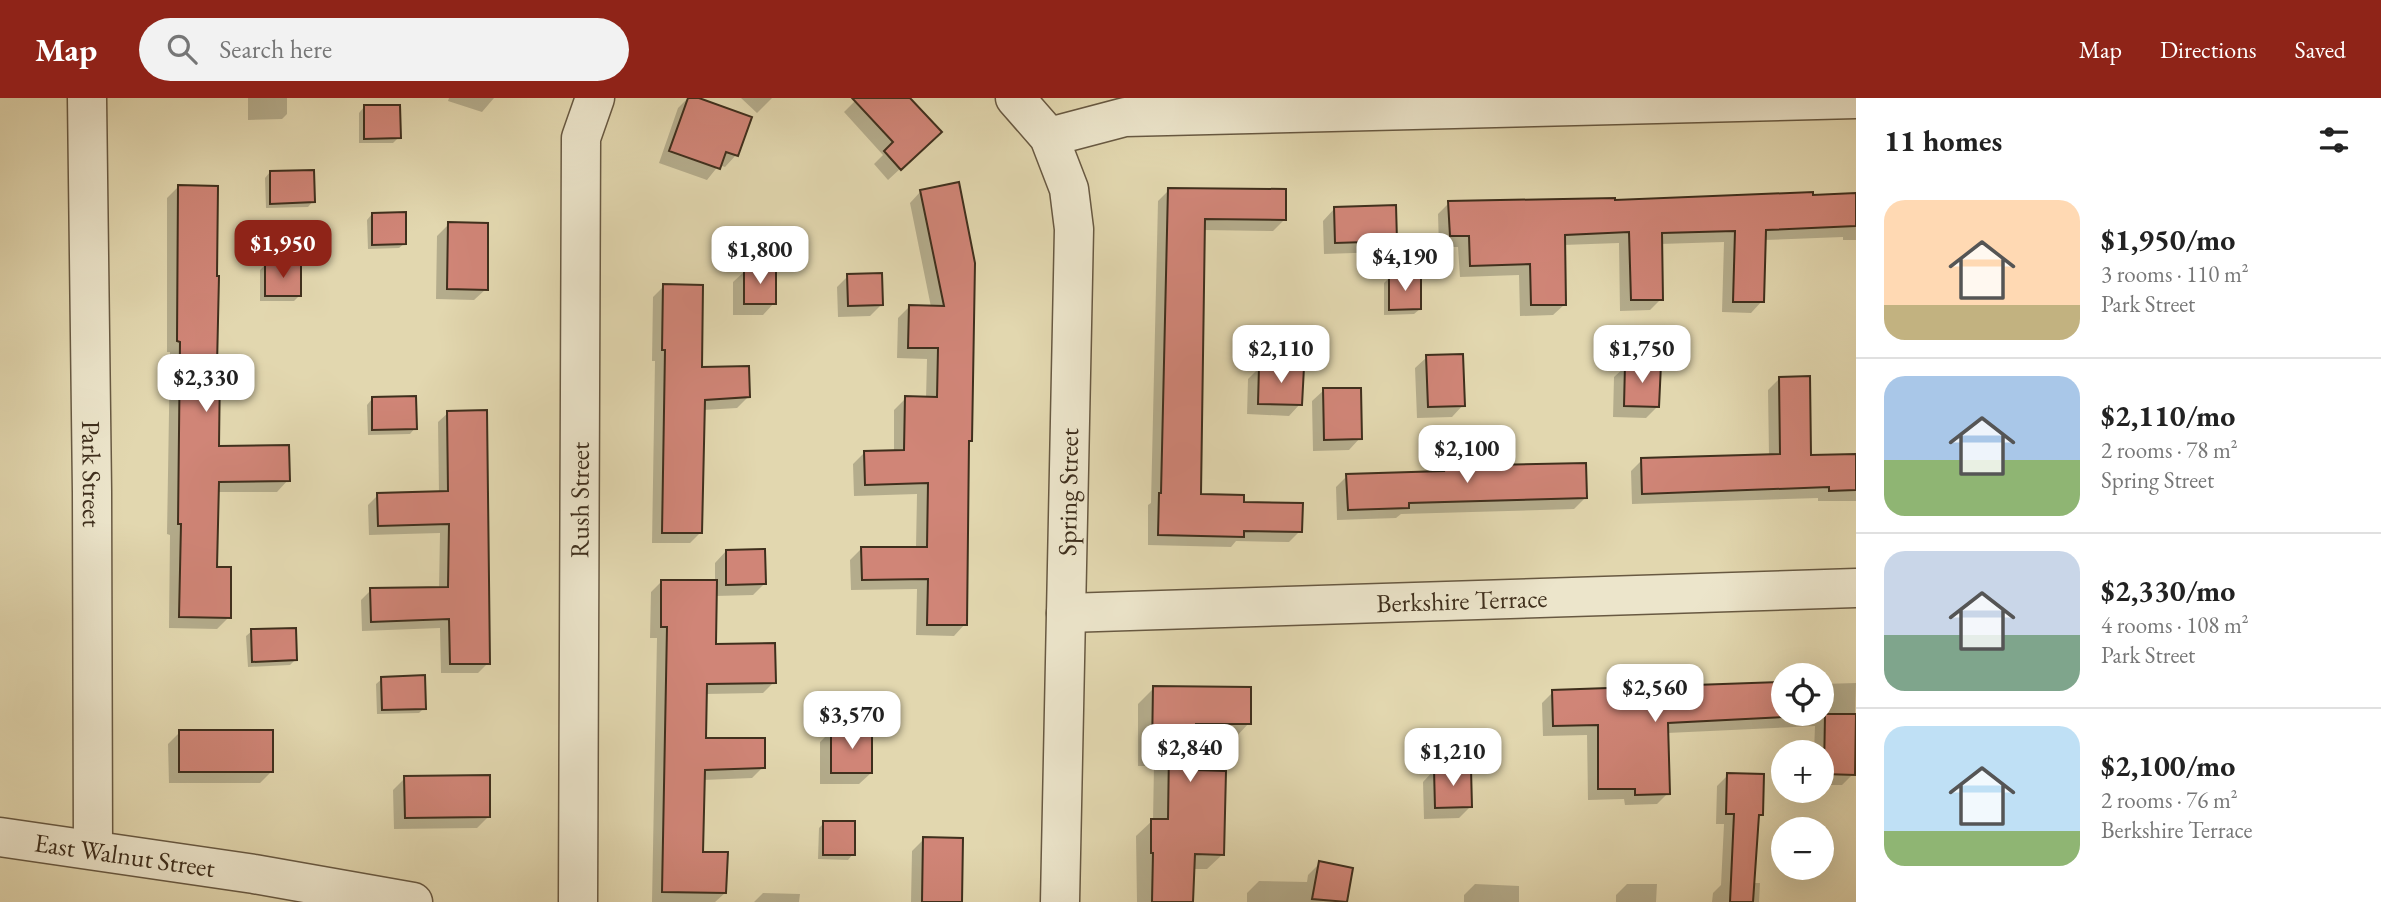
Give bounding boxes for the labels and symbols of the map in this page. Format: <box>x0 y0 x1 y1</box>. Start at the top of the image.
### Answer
pin: $1,950 <box>226 220 340 280</box>
pin: $1,800 <box>703 226 817 286</box>
pin: $4,190 <box>1348 234 1462 293</box>
pin: $2,110 <box>1224 326 1338 385</box>
pin: $1,750 <box>1585 326 1699 385</box>
pin: $2,330 <box>149 354 263 414</box>
street label: Park Street <box>74 420 109 527</box>
pin: $2,100 <box>1410 426 1524 485</box>
street label: Spring Street <box>1050 428 1086 556</box>
street label: Rush Street <box>562 442 597 558</box>
street label: Berkshire Terrace <box>1376 581 1548 620</box>
pin: $2,560 <box>1598 664 1712 724</box>
pin: $3,570 <box>795 692 909 751</box>
pin: $2,840 <box>1133 724 1247 784</box>
pin: $1,210 <box>1396 728 1510 788</box>
street label: East Walnut Street <box>32 825 217 885</box>

